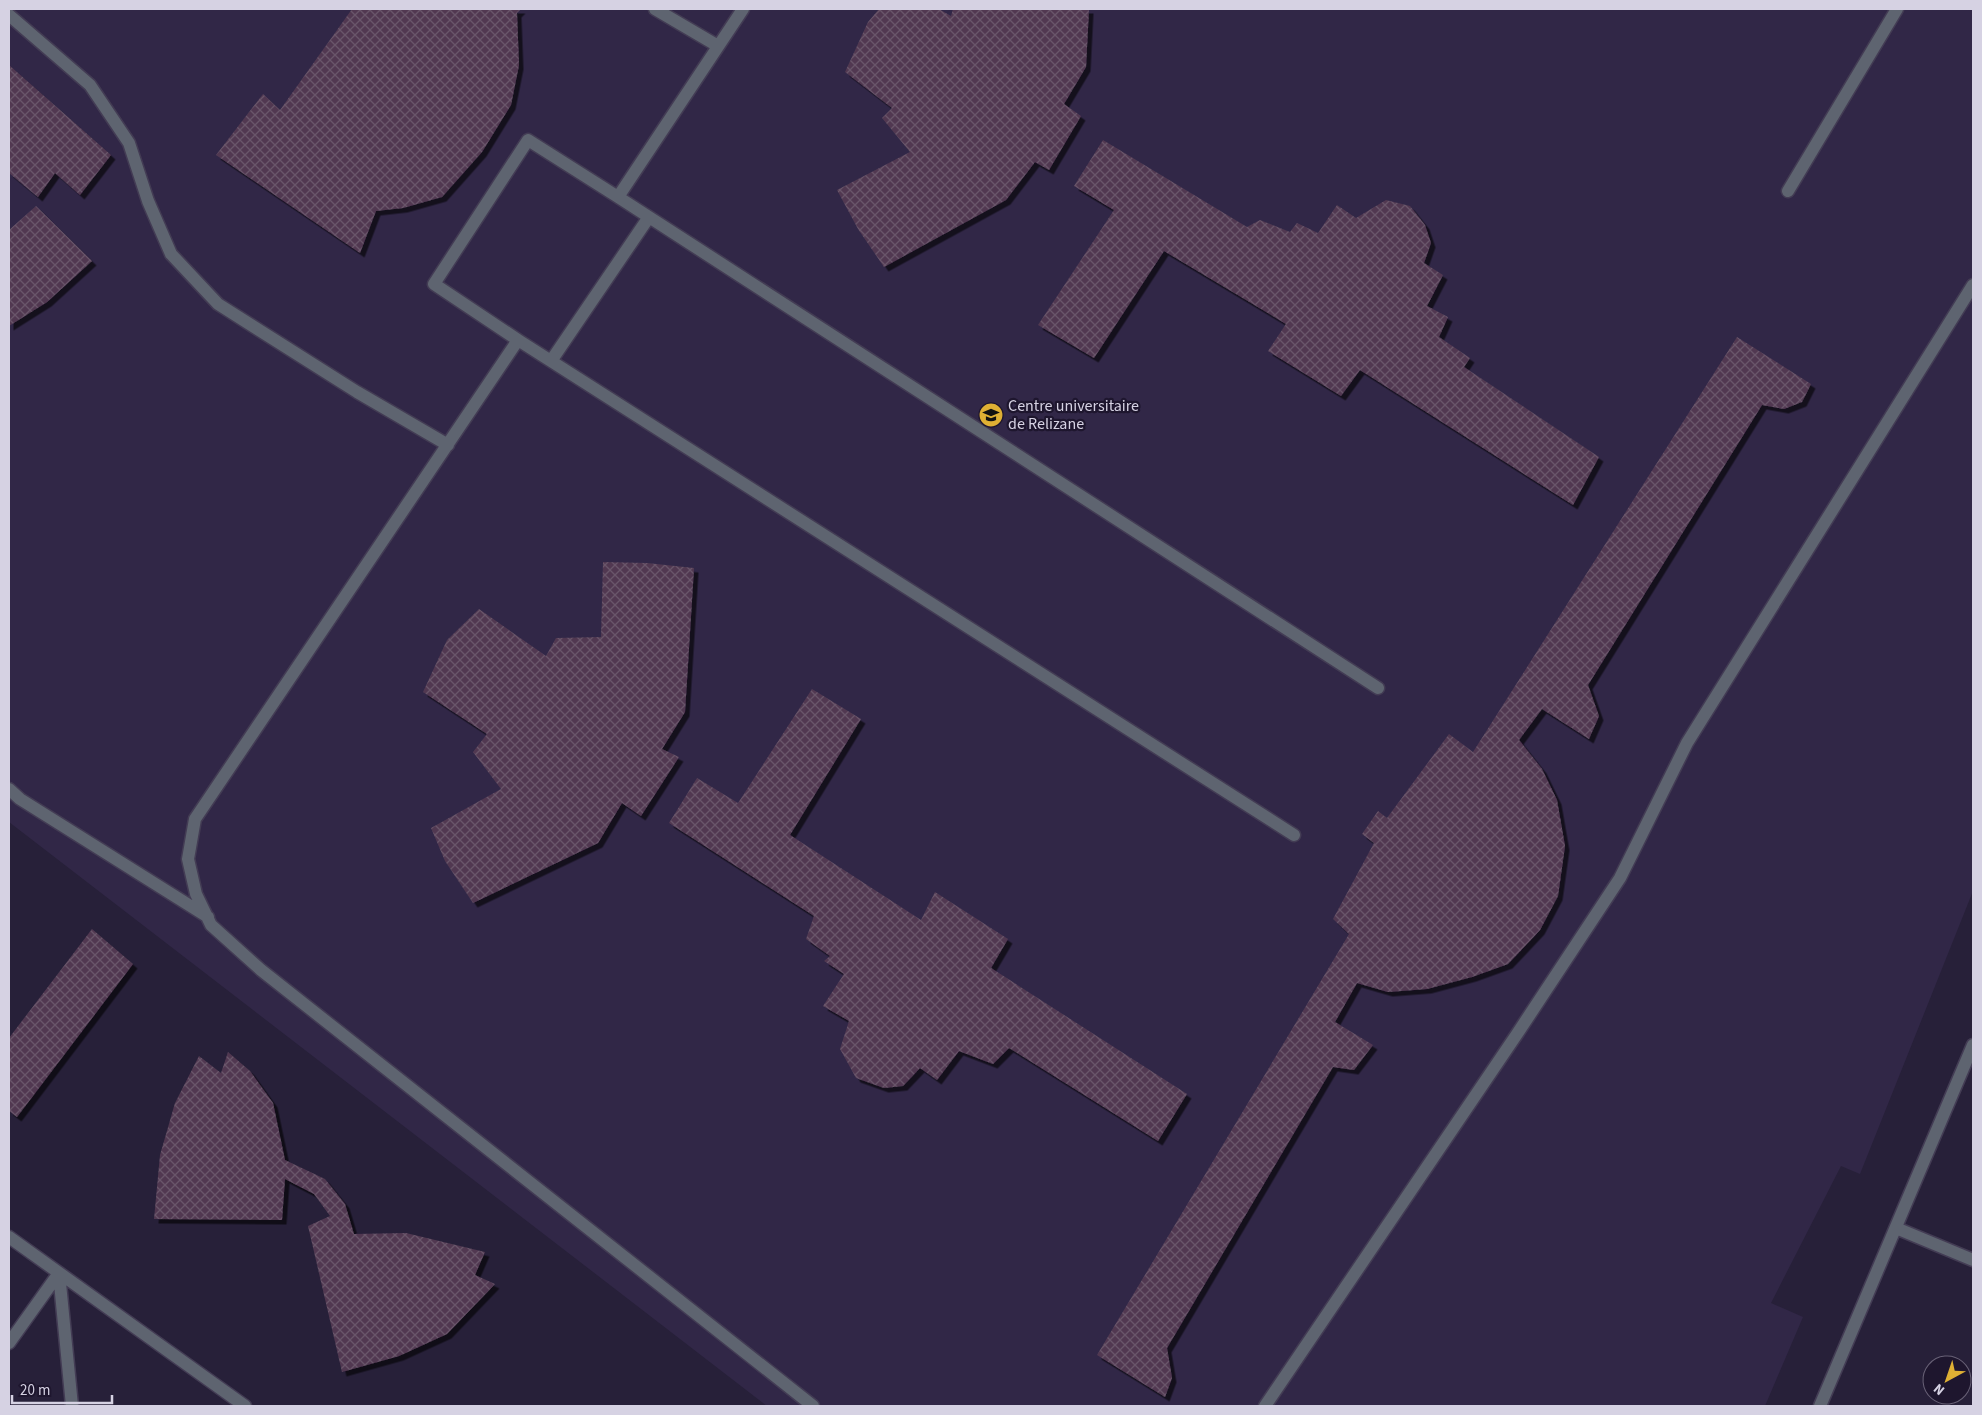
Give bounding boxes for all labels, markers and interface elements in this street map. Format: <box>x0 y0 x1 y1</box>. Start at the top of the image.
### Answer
place label: Centre universitaire de Relizane <box>1008 395 1139 435</box>
school or university icon: Centre universitaire de Relizane <box>978 402 1004 428</box>
north arrow <box>1922 1355 1972 1405</box>
scale bar <box>12 1372 112 1404</box>
text: N <box>1929 1379 1949 1400</box>
text: 20 m <box>20 1380 50 1401</box>

